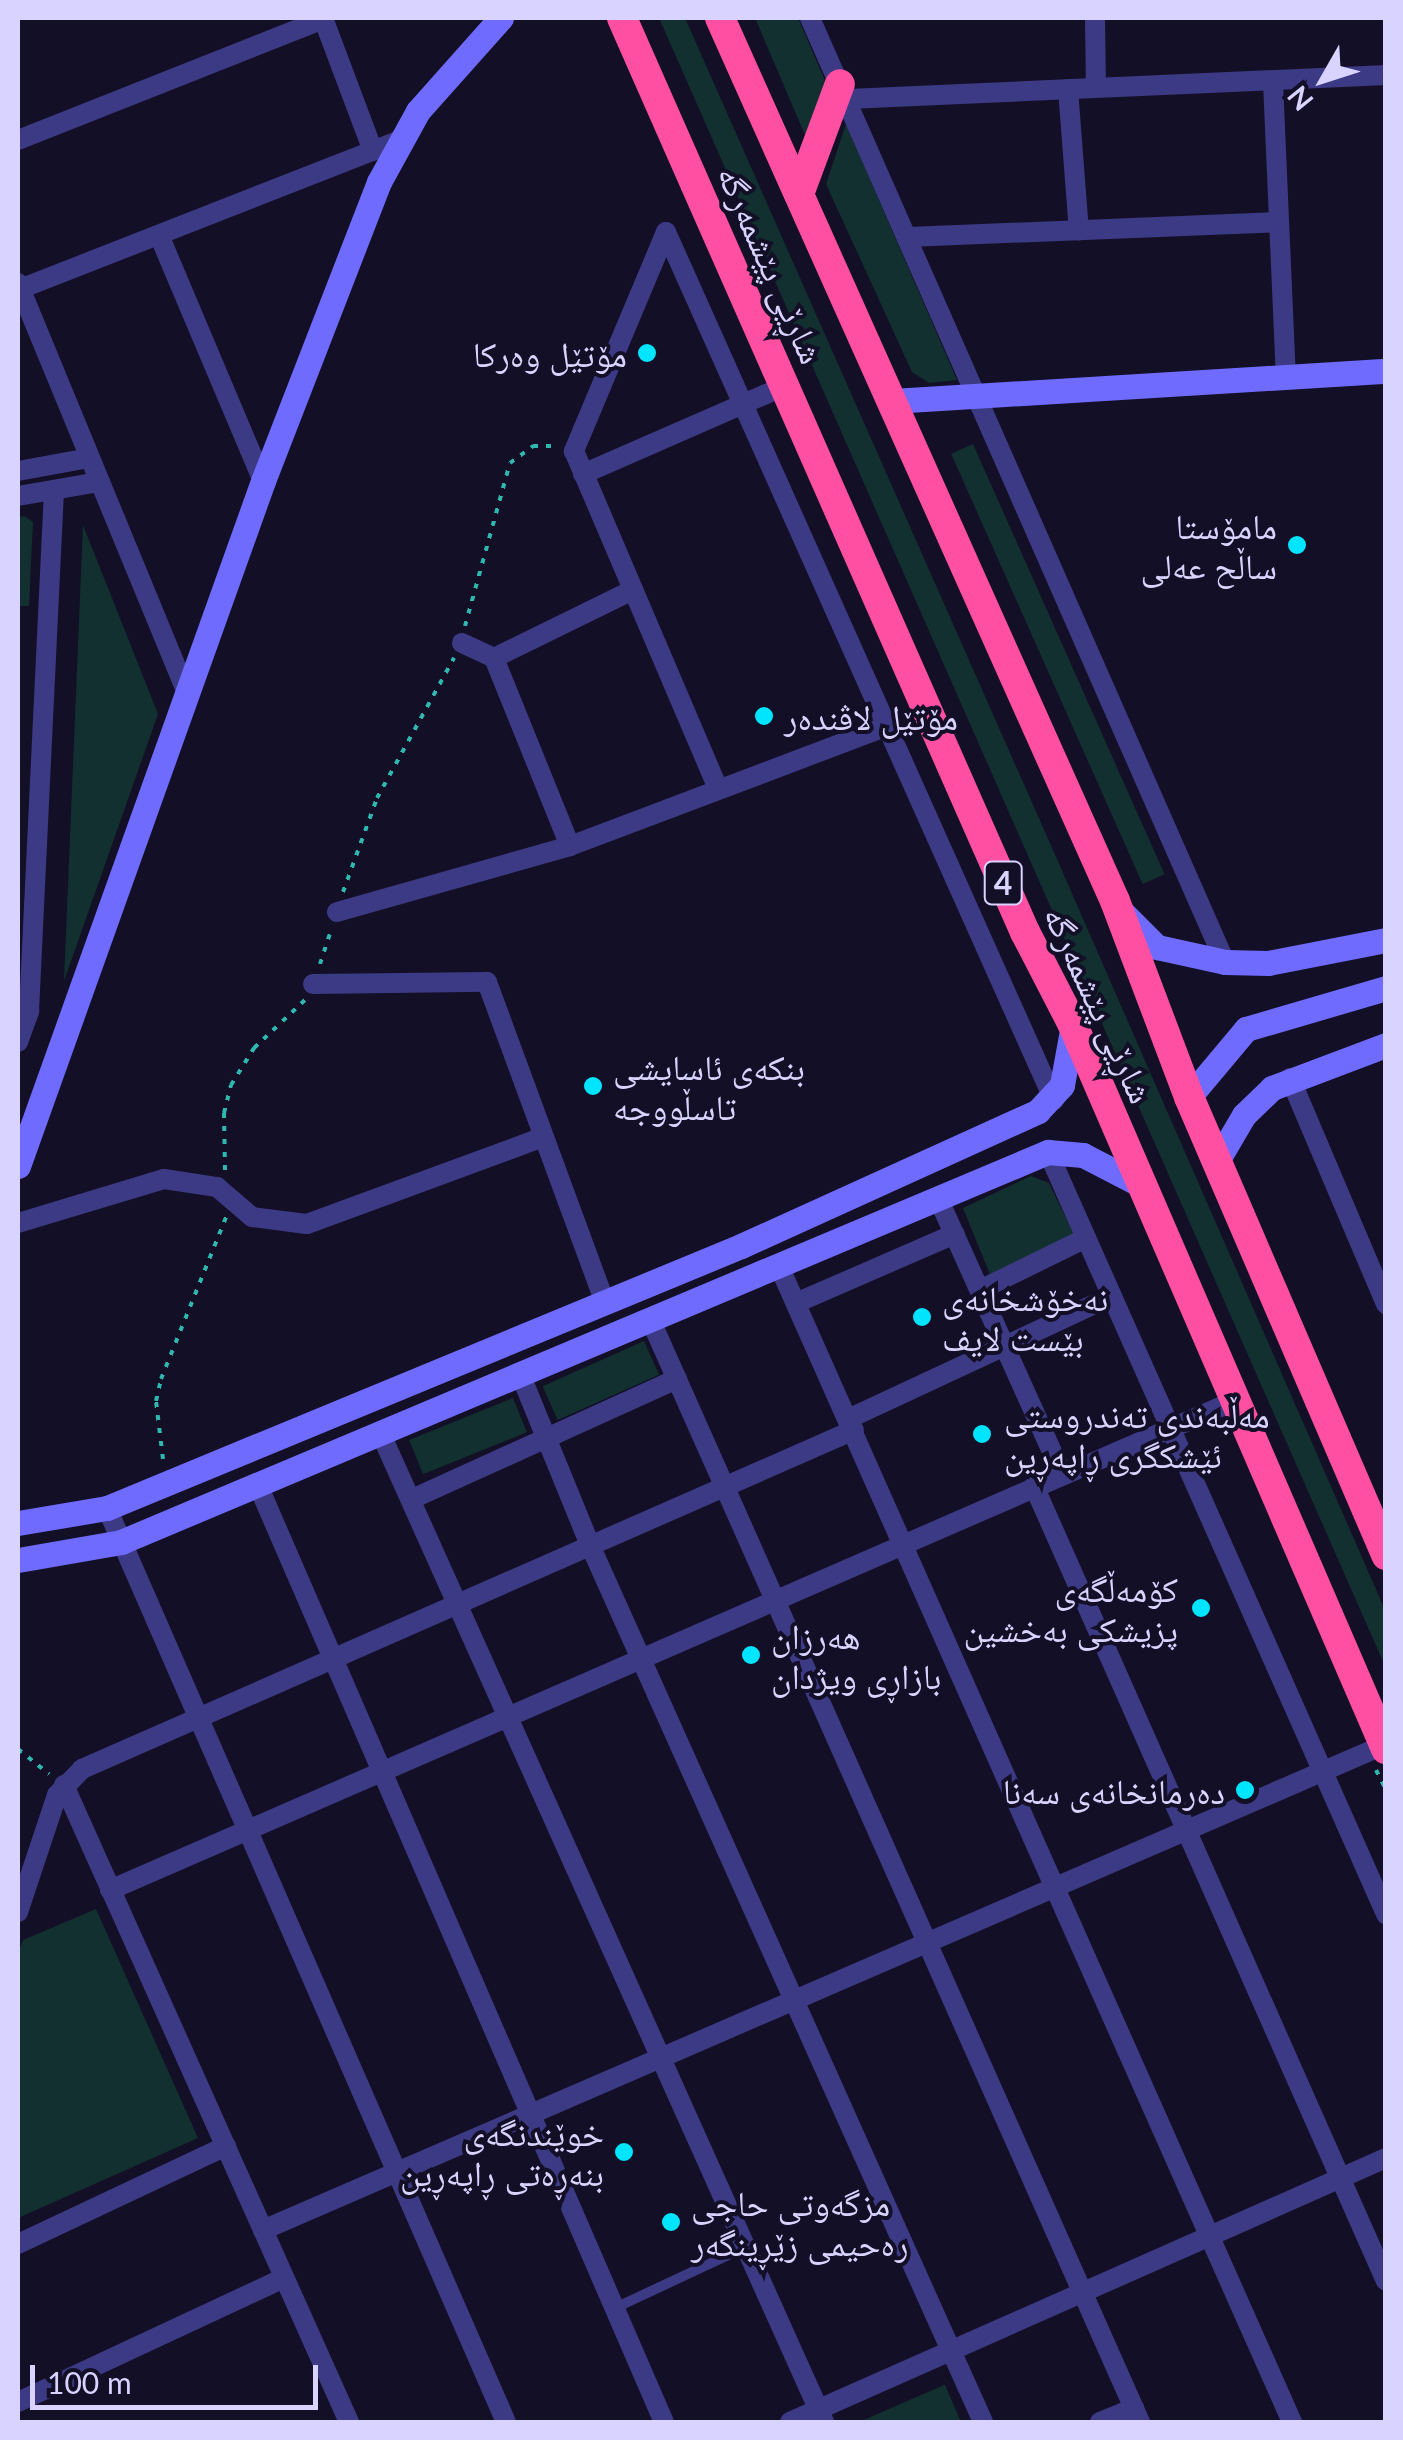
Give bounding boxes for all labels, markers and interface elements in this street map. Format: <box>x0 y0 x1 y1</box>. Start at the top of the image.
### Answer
north arrow <box>1273 30 1373 130</box>
text: N <box>1280 80 1320 118</box>
street label: شاڕێی پێشمەرگە <box>710 158 834 370</box>
place label: مۆتێل وەرکا <box>473 332 627 374</box>
marker: مۆتێل وەرکا <box>636 342 658 364</box>
place label: مامۆستا ساڵح عەلی <box>1140 504 1277 586</box>
marker: مامۆستا ساڵح عەلی <box>1286 534 1308 556</box>
place label: مۆتێل لاڤندەر <box>784 695 958 737</box>
marker: مۆتێل لاڤندەر <box>753 705 775 727</box>
road number: 4 <box>983 856 1023 910</box>
street label: شاڕێی پێشمەرگە <box>1036 899 1164 1109</box>
place label: بنکەی ئاسایشی تاسڵووجە <box>613 1045 805 1127</box>
marker: بنکەی ئاسایشی تاسڵووجە <box>582 1075 604 1097</box>
place label: نەخۆشخانەی بێست لایف <box>942 1276 1108 1358</box>
marker: نەخۆشخانەی بێست لایف <box>911 1306 933 1328</box>
place label: مەڵبەندی تەندروستی ئێشکگری ڕاپەڕین <box>1004 1393 1270 1475</box>
marker: مەڵبەندی تەندروستی ئێشکگری ڕاپەڕین <box>969 1421 995 1447</box>
place label: کۆمەڵگەی پزیشکی بەخشین <box>964 1567 1178 1649</box>
marker: کۆمەڵگەی پزیشکی بەخشین <box>1188 1595 1214 1621</box>
place label: ھەرزان بازاڕی ویژدان <box>771 1614 941 1696</box>
marker: ھەرزان بازاڕی ویژدان <box>740 1644 762 1666</box>
place label: دەرمانخانەی سەنا <box>1003 1769 1225 1811</box>
marker: دەرمانخانەی سەنا <box>1234 1779 1256 1801</box>
place label: خوێندنگەی بنەڕەتی ڕاپەڕین <box>400 2111 604 2193</box>
marker: خوێندنگەی بنەڕەتی ڕاپەڕین <box>613 2141 635 2163</box>
place label: مزگەوتی حاجی رەحیمی زێڕینگەر <box>691 2181 908 2263</box>
marker: مزگەوتی حاجی رەحیمی زێڕینگەر <box>660 2211 682 2233</box>
scale bar <box>35 2345 322 2407</box>
text: 100 m <box>47 2364 132 2400</box>

